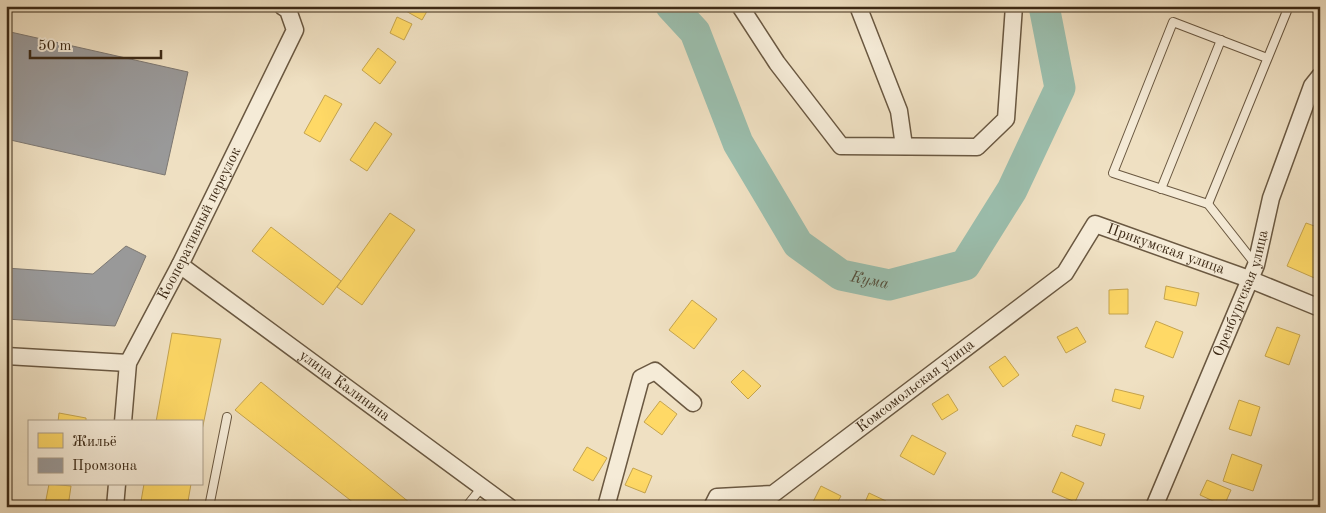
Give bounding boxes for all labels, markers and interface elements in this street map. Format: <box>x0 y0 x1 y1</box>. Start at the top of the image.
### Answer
scale bar <box>30 28 161 60</box>
text: 50 m <box>38 39 72 54</box>
street label: Кооперативный переулок <box>155 144 244 302</box>
street label: Прикумская улица <box>1105 221 1227 277</box>
street label: Оренбургская улица <box>1211 228 1271 359</box>
water label: Кума <box>848 269 891 293</box>
street label: Комсомольская улица <box>854 336 978 435</box>
street label: улица Калинина <box>296 348 393 424</box>
legend <box>28 420 202 486</box>
text: Жильё <box>72 435 117 450</box>
text: Промзона <box>72 459 138 474</box>

